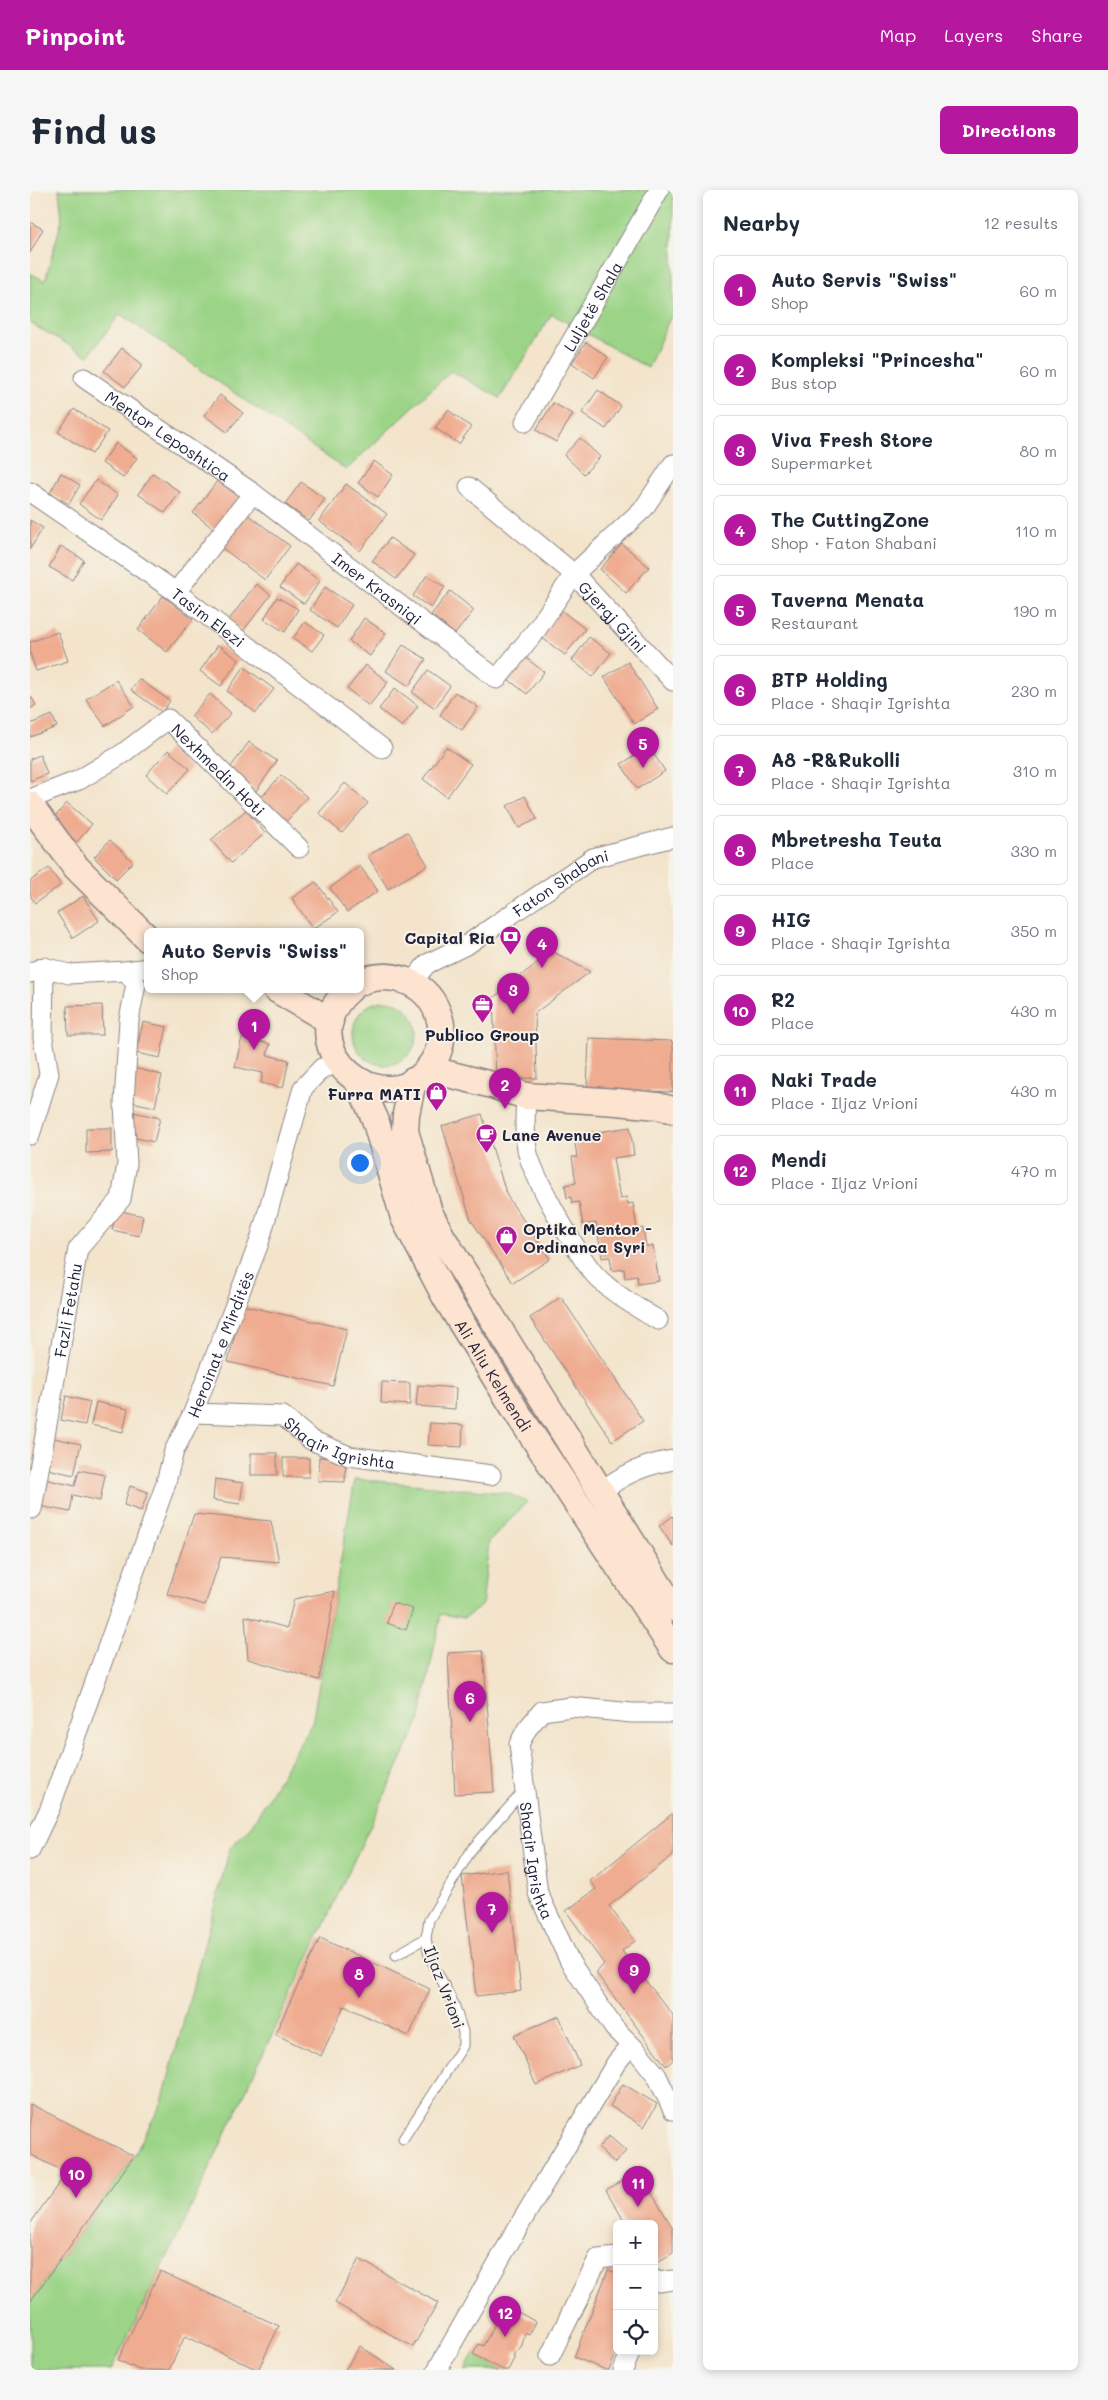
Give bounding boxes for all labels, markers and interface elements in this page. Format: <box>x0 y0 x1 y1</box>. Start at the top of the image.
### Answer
text: Pinpoint <box>25 20 126 51</box>
text: Map <box>880 23 916 47</box>
text: Layers <box>944 23 1003 47</box>
text: Share <box>1031 23 1083 47</box>
button: Directions <box>940 106 1078 154</box>
text: Find us <box>30 107 157 153</box>
text: Nearby <box>723 209 800 236</box>
text: 12 results <box>984 212 1058 233</box>
street label: Luljetë Shala <box>558 257 626 355</box>
text: Auto Servis "Swiss" <box>771 267 957 292</box>
text: 1 <box>736 280 744 301</box>
text: 60 m <box>1020 280 1057 301</box>
text: Shop <box>771 292 808 313</box>
text: Kompleksi "Princesha" <box>771 347 983 372</box>
text: 2 <box>736 360 744 381</box>
text: 60 m <box>1020 360 1057 381</box>
text: Bus stop <box>771 372 837 393</box>
street label: Mentor Leposhtica <box>102 385 235 485</box>
text: Viva Fresh Store <box>771 427 933 452</box>
text: 3 <box>735 440 745 461</box>
text: 80 m <box>1020 440 1057 461</box>
text: Supermarket <box>771 452 873 473</box>
text: The CuttingZone <box>771 507 929 532</box>
text: 4 <box>735 520 745 541</box>
text: 110 m <box>1015 520 1057 541</box>
text: Shop · Faton Shabani <box>771 532 937 553</box>
street label: Imer Krasniqi <box>328 547 427 629</box>
street label: Gjergj Gjini <box>575 576 652 657</box>
street label: Tasim Elezi <box>168 582 249 651</box>
text: Taverna Menata <box>771 587 924 612</box>
text: 5 <box>735 600 745 621</box>
text: 190 m <box>1013 600 1057 621</box>
text: Restaurant <box>771 612 859 633</box>
text: BTP Holding <box>771 667 888 692</box>
text: 6 <box>735 680 745 701</box>
text: 230 m <box>1011 680 1057 701</box>
text: Place · Shaqir Igrishta <box>771 692 951 713</box>
street label: Nexhmedin Hoti <box>167 718 270 820</box>
pin: 5 <box>627 727 659 768</box>
text: A8 -R&Rukolli <box>771 747 901 772</box>
text: 7 <box>736 760 744 781</box>
text: 310 m <box>1013 760 1057 781</box>
text: Place · Shaqir Igrishta <box>771 772 951 793</box>
text: Mbretresha Teuta <box>771 827 942 852</box>
text: 8 <box>735 840 745 861</box>
text: 330 m <box>1011 840 1057 861</box>
street label: Faton Shabani <box>508 844 611 921</box>
text: Place <box>771 852 814 873</box>
text: HIG <box>771 907 811 932</box>
text: 9 <box>735 920 745 941</box>
text: 350 m <box>1011 920 1057 941</box>
bank icon: Capital Ria <box>499 925 523 956</box>
place label: Capital Ria <box>405 927 495 948</box>
pin: 4 <box>526 927 558 968</box>
popup <box>144 928 364 993</box>
text: Place · Shaqir Igrishta <box>771 932 951 953</box>
text: Auto Servis "Swiss" <box>161 938 347 963</box>
text: Shop <box>161 963 198 984</box>
pin: 3 <box>497 973 529 1014</box>
text: R2 <box>771 987 795 1012</box>
office icon: Publico Group <box>470 993 494 1024</box>
text: 10 <box>731 1000 749 1021</box>
text: 430 m <box>1010 1000 1057 1021</box>
pin: 1 <box>238 1009 270 1050</box>
text: Place <box>771 1012 814 1033</box>
place label: Publico Group <box>425 1024 539 1045</box>
text: Naki Trade <box>771 1067 877 1092</box>
pin: 2 <box>489 1068 521 1109</box>
text: 11 <box>733 1080 747 1101</box>
text: 430 m <box>1010 1080 1057 1101</box>
shop icon: Furra MATI <box>425 1081 449 1112</box>
place label: Furra MATI <box>328 1083 421 1104</box>
text: Place · Iljaz Vrioni <box>771 1092 918 1113</box>
cafe icon: Lane Avenue <box>474 1122 498 1153</box>
place label: Lane Avenue <box>502 1124 601 1145</box>
text: Mendi <box>771 1147 827 1172</box>
your location <box>347 1150 373 1176</box>
text: 12 <box>732 1160 748 1181</box>
text: 470 m <box>1011 1160 1057 1181</box>
text: Place · Iljaz Vrioni <box>771 1172 918 1193</box>
place label: Optika Mentor - Ordinanca Syri <box>523 1218 652 1257</box>
shop icon: Optika Mentor - Ordinanca Syri <box>495 1225 519 1256</box>
street label: Fazli Fetahu <box>49 1261 86 1359</box>
street label: Heroinat e Mirditës <box>182 1268 258 1420</box>
street label: Ali Aliu Kelmendi <box>451 1315 537 1436</box>
street label: Shaqir Igrishta <box>280 1411 397 1473</box>
pin: 6 <box>454 1681 486 1722</box>
street label: Shaqir Igrishta <box>516 1800 559 1922</box>
pin: 7 <box>476 1892 508 1933</box>
street label: Iljaz Vrioni <box>420 1943 470 2031</box>
pin: 9 <box>618 1953 650 1994</box>
pin: 8 <box>343 1957 375 1998</box>
pin: 10 <box>60 2157 92 2198</box>
pin: 11 <box>622 2166 654 2207</box>
map controls <box>613 2220 658 2355</box>
button: + <box>613 2220 658 2265</box>
button: − <box>613 2265 658 2310</box>
pin: 12 <box>489 2296 521 2337</box>
button: locate <box>613 2310 658 2355</box>

